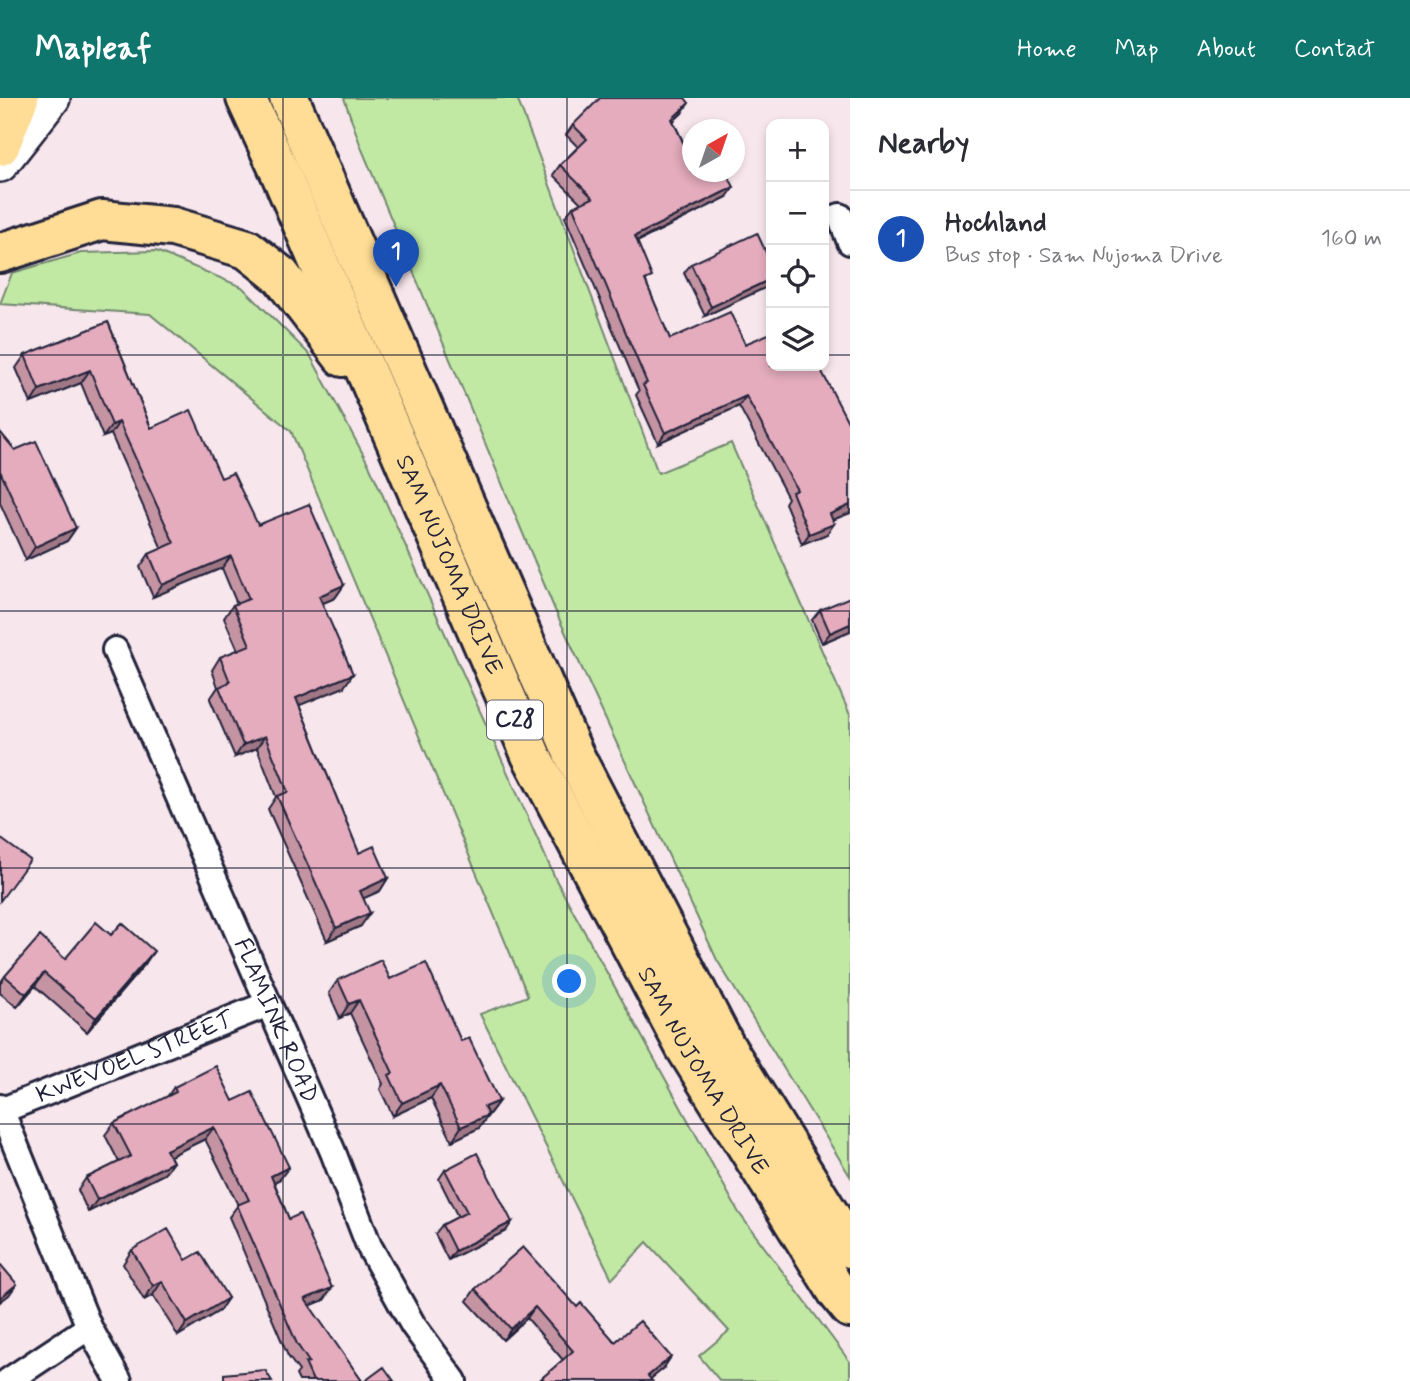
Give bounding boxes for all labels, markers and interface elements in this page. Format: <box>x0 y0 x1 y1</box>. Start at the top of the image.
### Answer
text: Mapleaf <box>35 27 151 71</box>
text: Home <box>1017 34 1077 65</box>
text: Map <box>1115 34 1159 65</box>
text: About <box>1197 34 1256 65</box>
text: Contact <box>1294 34 1375 65</box>
north arrow <box>682 119 745 182</box>
map controls <box>766 119 829 371</box>
button: + <box>766 119 829 182</box>
text: Nearby <box>878 124 969 163</box>
button: − <box>766 182 829 245</box>
text: Hochland <box>945 207 1047 241</box>
text: 1 <box>896 224 906 254</box>
text: 160 m <box>1321 224 1382 254</box>
pin: 1 <box>373 229 419 287</box>
text: Bus stop · Sam Nujoma Drive <box>945 241 1223 271</box>
button: locate <box>766 245 829 308</box>
button: layers <box>766 308 829 371</box>
street label: SAM NUJOMA DRIVE <box>388 450 510 680</box>
road number: C28 <box>487 700 543 740</box>
street label: FLAMINK ROAD <box>226 933 325 1108</box>
street label: SAM NUJOMA DRIVE <box>630 962 776 1181</box>
your location <box>552 964 586 998</box>
street label: KWEVOEL STREET <box>32 1004 239 1111</box>

